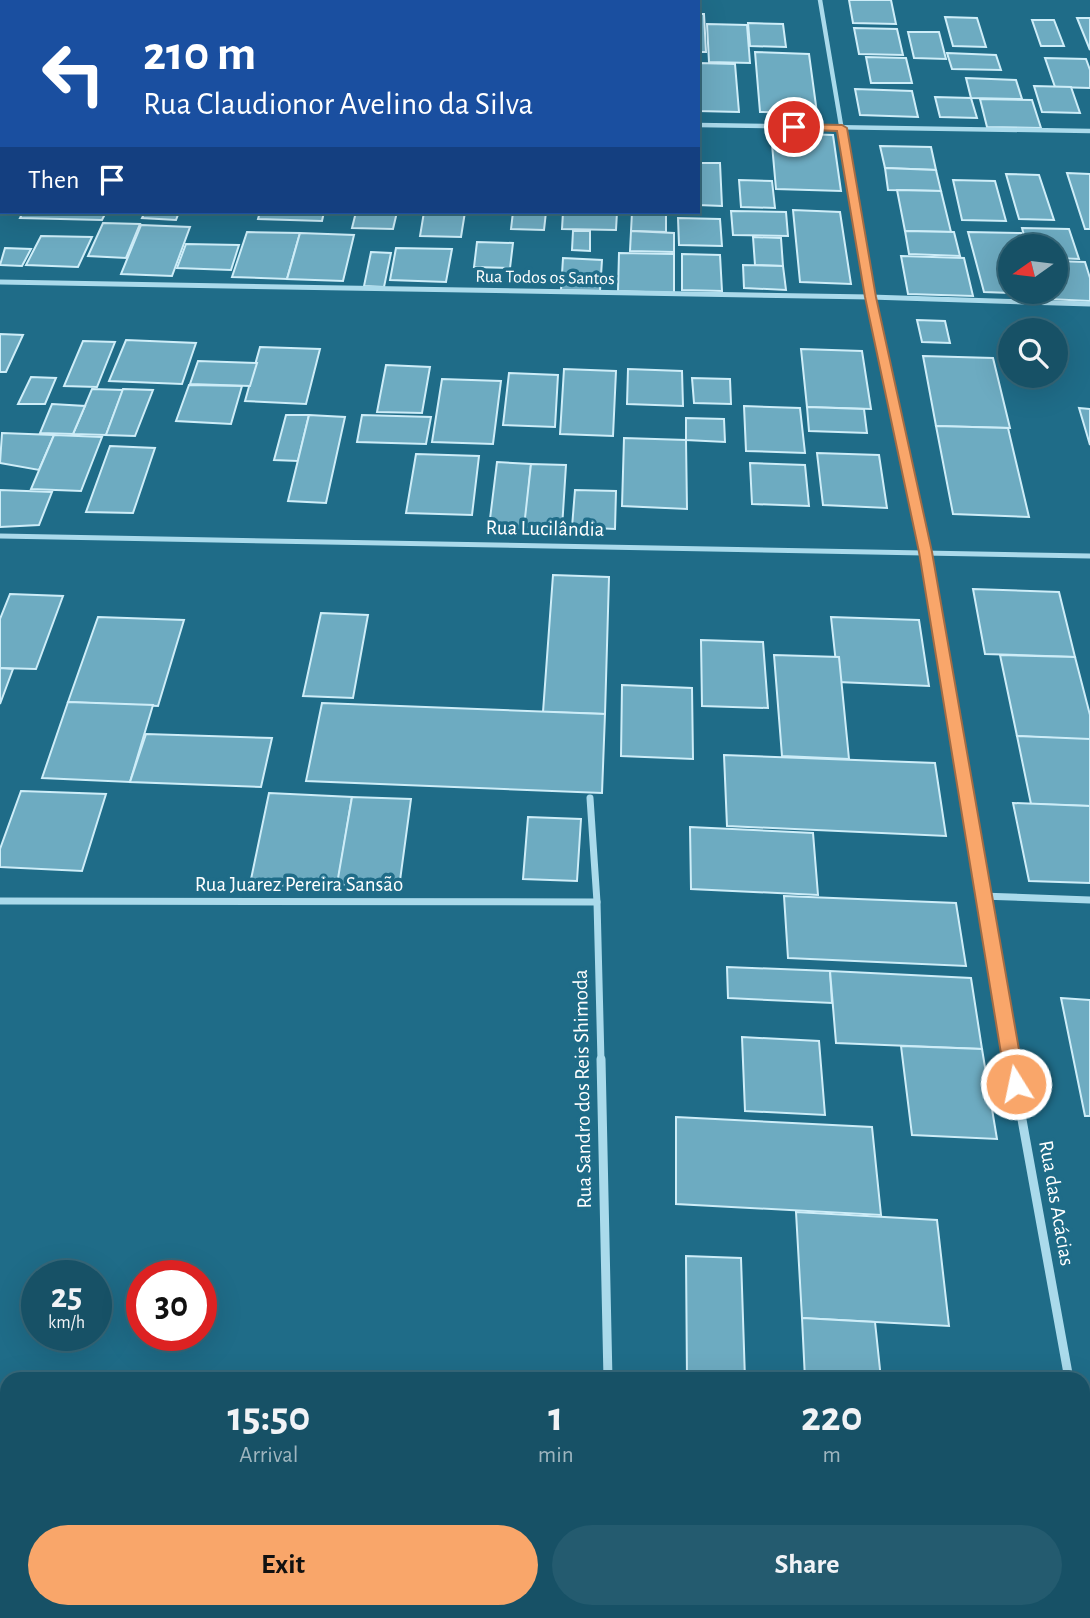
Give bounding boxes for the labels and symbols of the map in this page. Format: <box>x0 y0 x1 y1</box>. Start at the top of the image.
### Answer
pin <box>764 97 824 157</box>
north arrow <box>998 234 1068 304</box>
street label: Rua Todos os Santos <box>475 268 615 288</box>
street label: Rua Lucilândia <box>485 517 605 540</box>
street label: Rua Juarez Pereira Sansão <box>195 874 403 895</box>
street label: Rua Sandro dos Reis Shimoda <box>570 969 595 1209</box>
position arrow <box>979 1047 1053 1121</box>
street label: Rua das Acácias <box>1035 1139 1078 1267</box>
speed limit sign: 30 <box>126 1260 217 1351</box>

